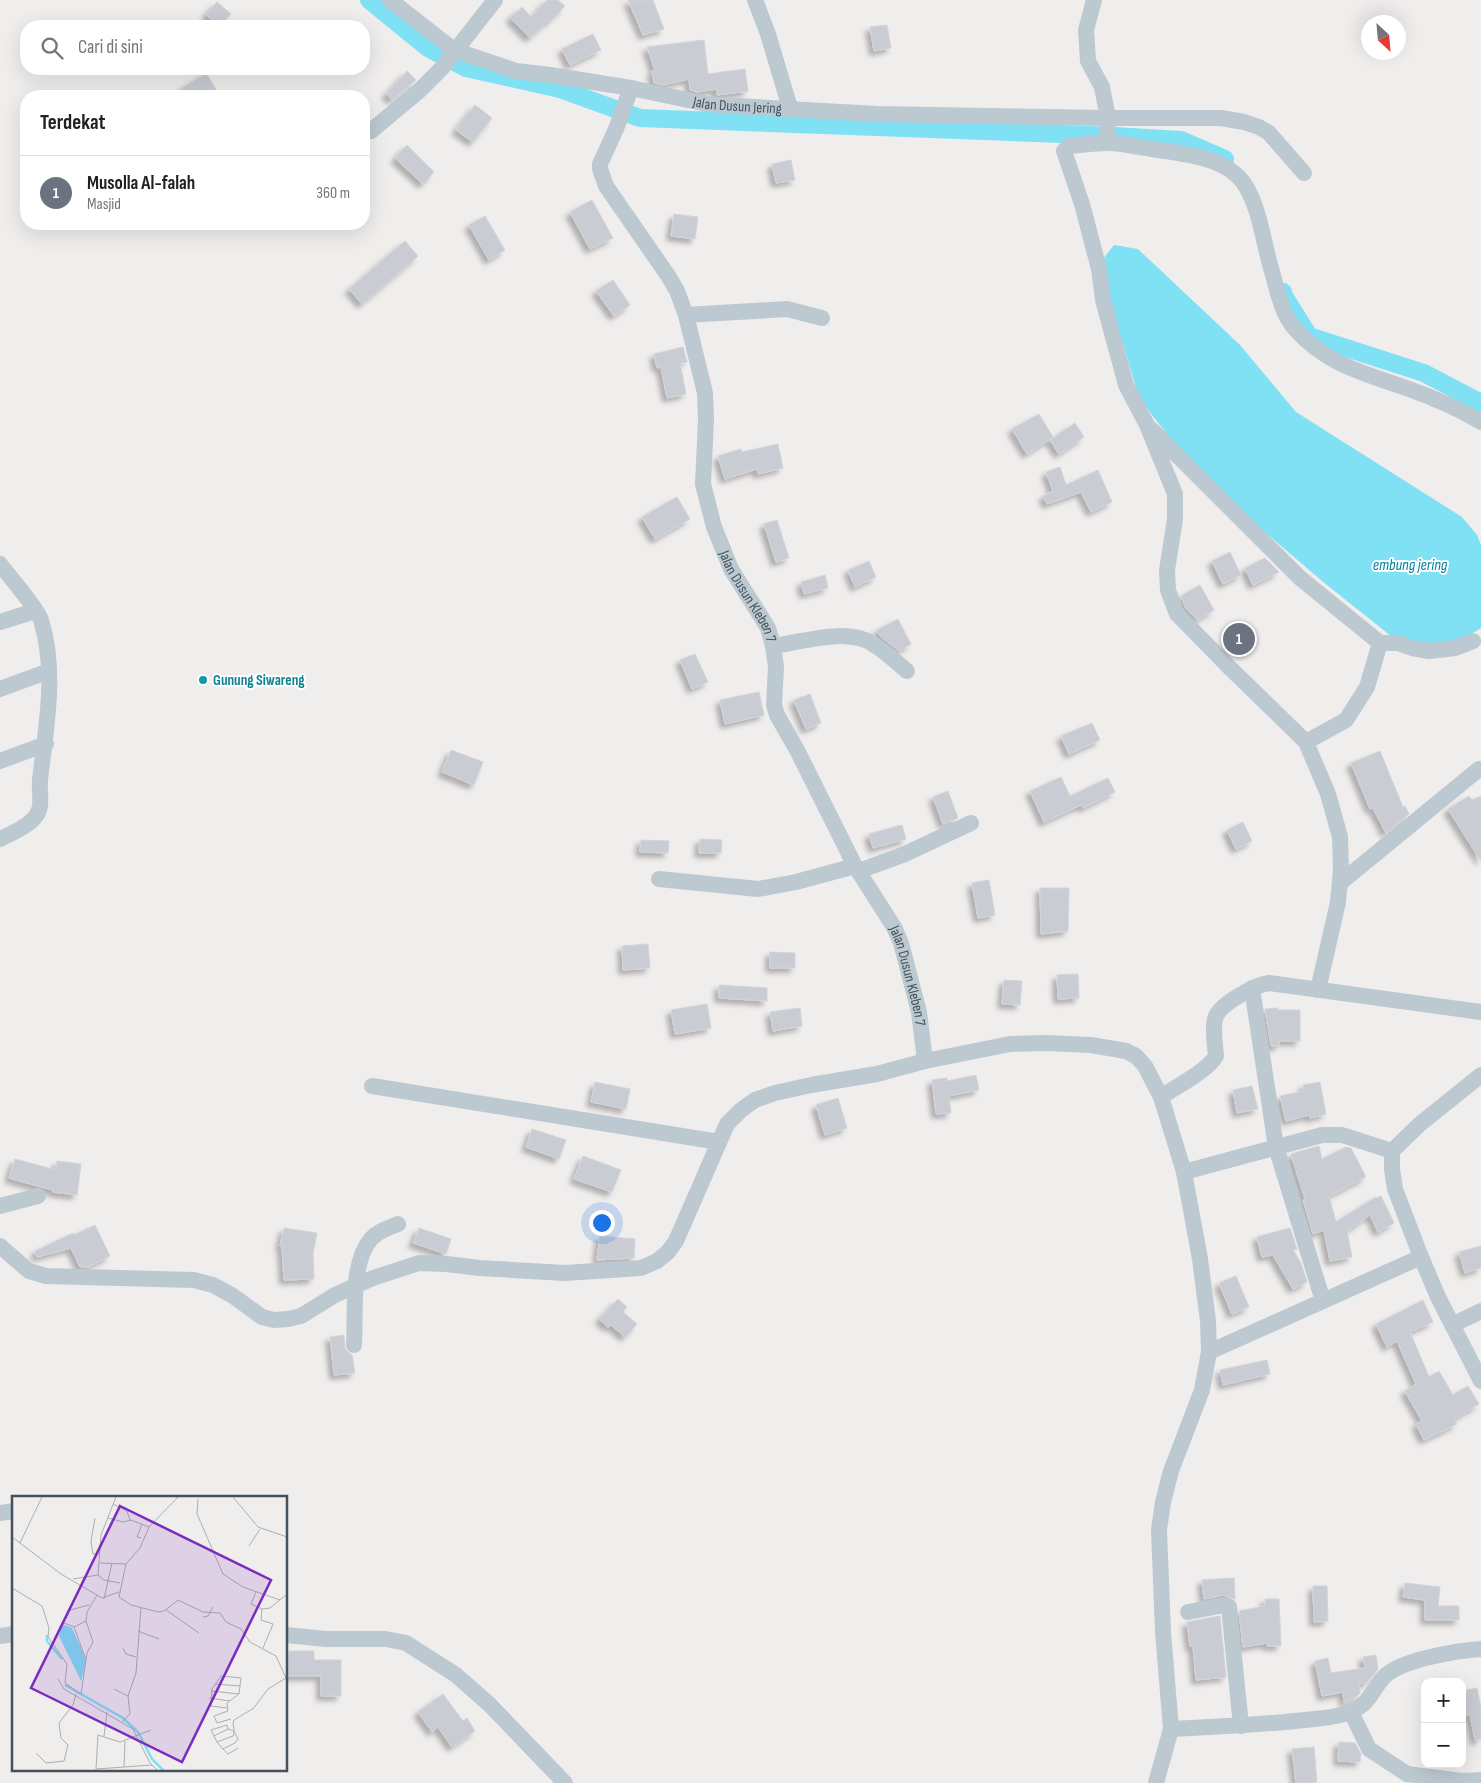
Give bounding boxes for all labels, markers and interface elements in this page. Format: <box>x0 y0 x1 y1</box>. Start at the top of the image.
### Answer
north arrow <box>1361 15 1406 60</box>
search box <box>20 20 370 75</box>
icon: search <box>38 34 66 62</box>
text: Cari di sini <box>78 36 143 59</box>
street label: Jalan Dusun Jering <box>690 92 782 119</box>
text: Terdekat <box>40 110 106 135</box>
text: Musolla Al-falah <box>87 172 195 195</box>
text: 1 <box>53 184 59 203</box>
text: 360 m <box>316 184 350 203</box>
text: Masjid <box>87 195 121 214</box>
street label: Jalan Dusun Kleben 7 <box>714 547 780 644</box>
water label: embung jering <box>1373 556 1448 575</box>
pin: 1 <box>1223 620 1255 658</box>
place label: Gunung Siwareng <box>213 671 305 690</box>
marker: Gunung Siwareng <box>197 674 209 686</box>
street label: Jalan Dusun Kleben 7 <box>884 922 930 1027</box>
your location <box>589 1210 615 1236</box>
inset map <box>12 1496 288 1770</box>
map controls <box>1421 1678 1466 1768</box>
button: + <box>1421 1678 1466 1723</box>
button: − <box>1421 1723 1466 1768</box>

